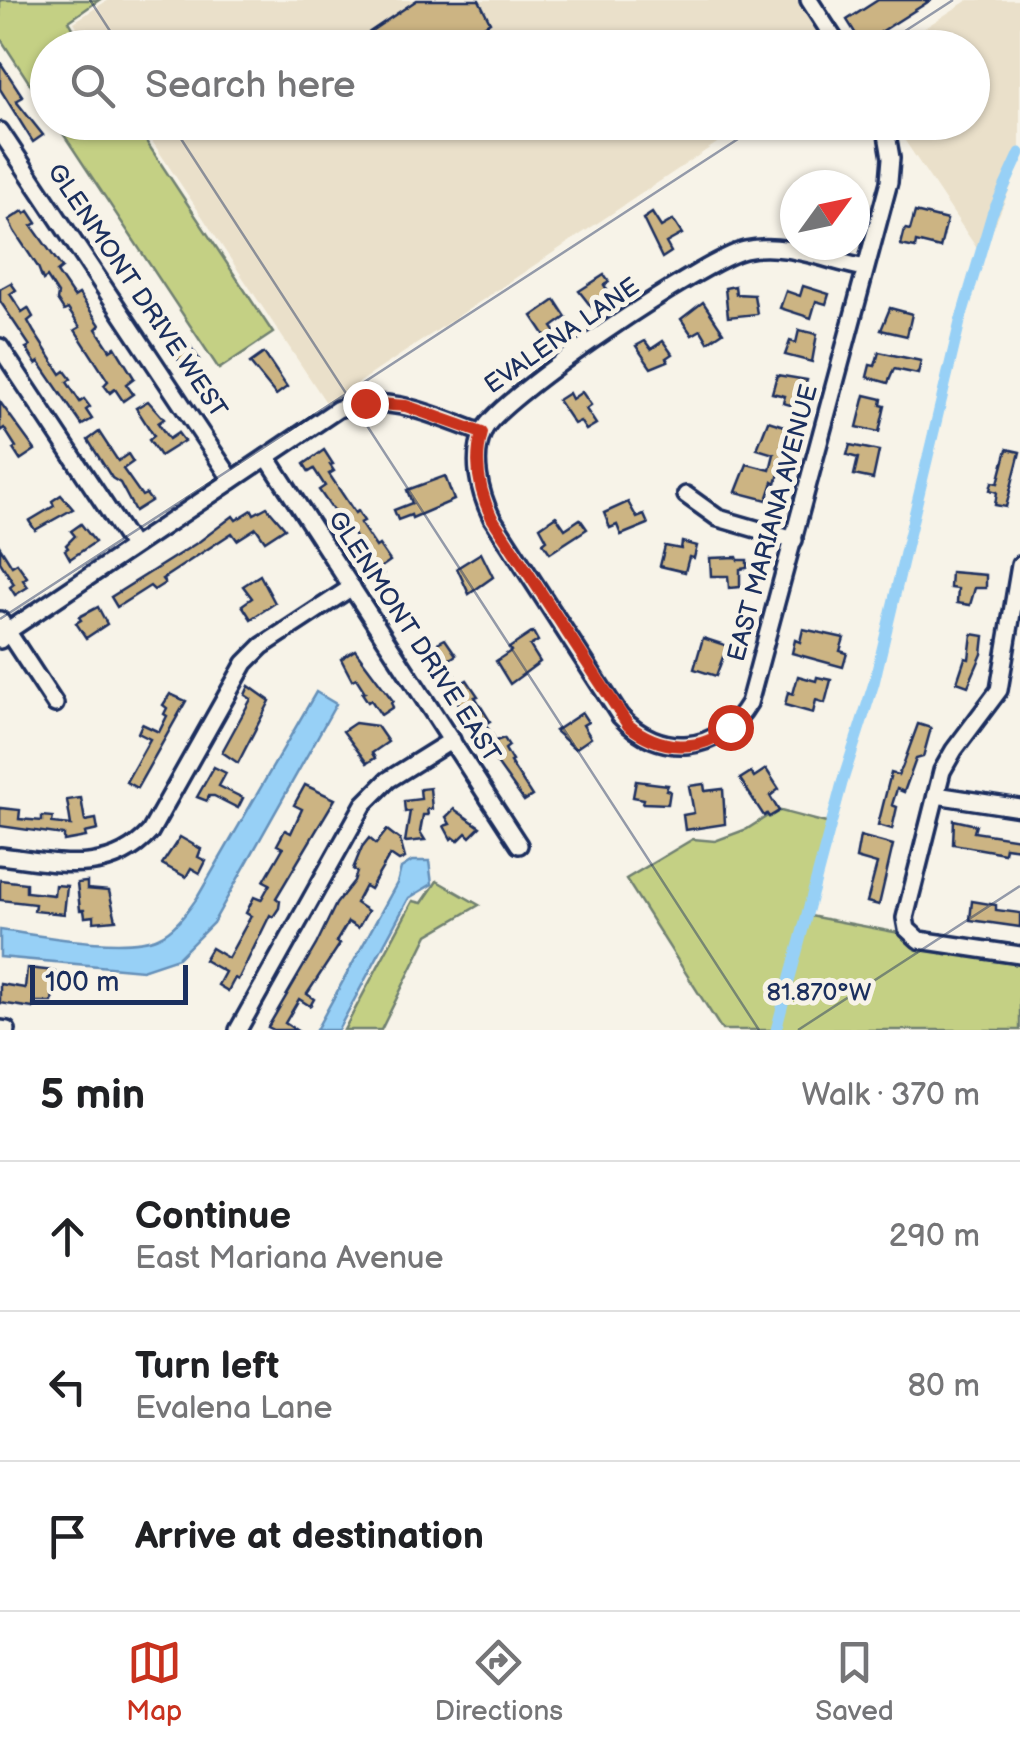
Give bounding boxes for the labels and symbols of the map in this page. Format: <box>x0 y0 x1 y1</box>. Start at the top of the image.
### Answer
street label: GLENMONT DRIVE WEST <box>40 158 234 424</box>
north arrow <box>780 170 870 260</box>
street label: EVALENA LANE <box>479 271 645 401</box>
route end <box>343 381 389 427</box>
street label: EAST MARIANA AVENUE <box>721 381 825 665</box>
street label: GLENMONT DRIVE EAST <box>321 505 507 769</box>
route start <box>708 705 754 751</box>
scale bar <box>30 960 188 1004</box>
text: 81.870°W <box>767 977 872 1008</box>

